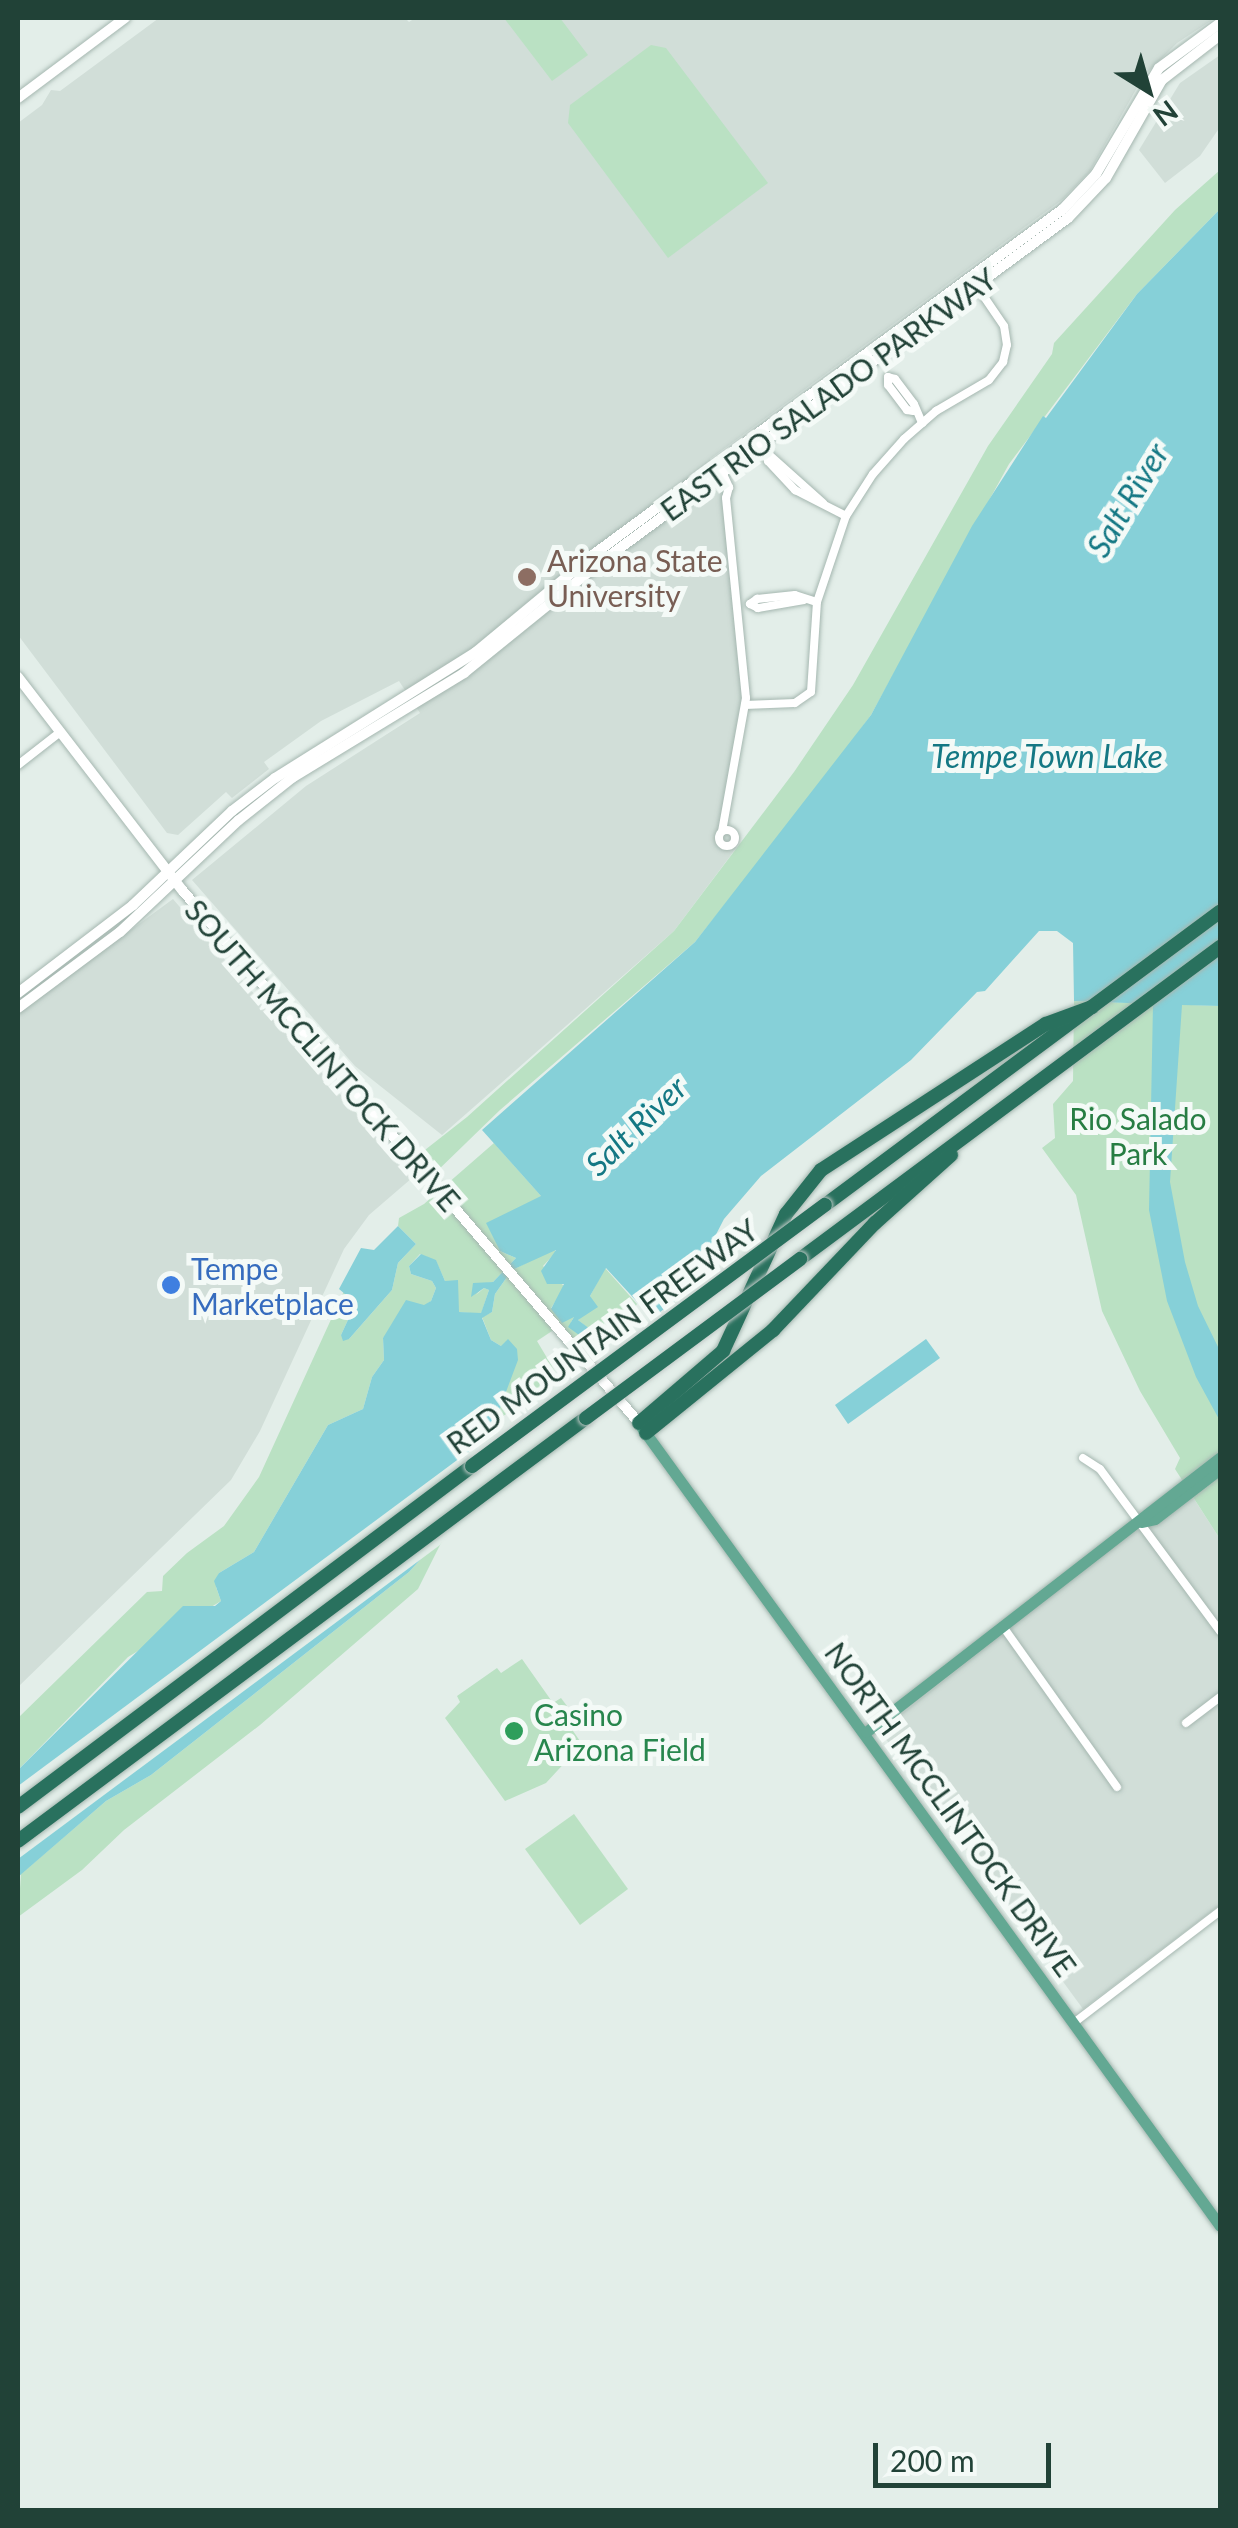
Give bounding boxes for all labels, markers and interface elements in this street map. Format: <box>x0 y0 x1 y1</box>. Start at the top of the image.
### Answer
north arrow <box>1098 40 1198 140</box>
text: N <box>1147 94 1185 134</box>
street label: EAST RIO SALADO PARKWAY <box>653 260 1003 528</box>
water label: Salt River <box>1079 436 1177 564</box>
place label: Arizona State University <box>547 542 723 612</box>
marker: Arizona State University <box>516 566 538 588</box>
water label: Tempe Town Lake <box>931 737 1163 775</box>
street label: SOUTH MCCLINTOCK DRIVE <box>178 892 468 1218</box>
water label: Salt River <box>577 1069 695 1183</box>
park label: Rio Salado Park <box>1069 1100 1207 1170</box>
street label: RED MOUNTAIN FREEWAY <box>440 1211 764 1461</box>
place label: Tempe Marketplace <box>191 1250 354 1320</box>
marker: Tempe Marketplace <box>160 1274 182 1296</box>
street label: NORTH MCCLINTOCK DRIVE <box>818 1635 1084 1983</box>
place label: Casino Arizona Field <box>534 1696 706 1766</box>
marker: Casino Arizona Field <box>503 1720 525 1742</box>
scale bar <box>878 2423 1056 2485</box>
text: 200 m <box>890 2442 975 2478</box>

